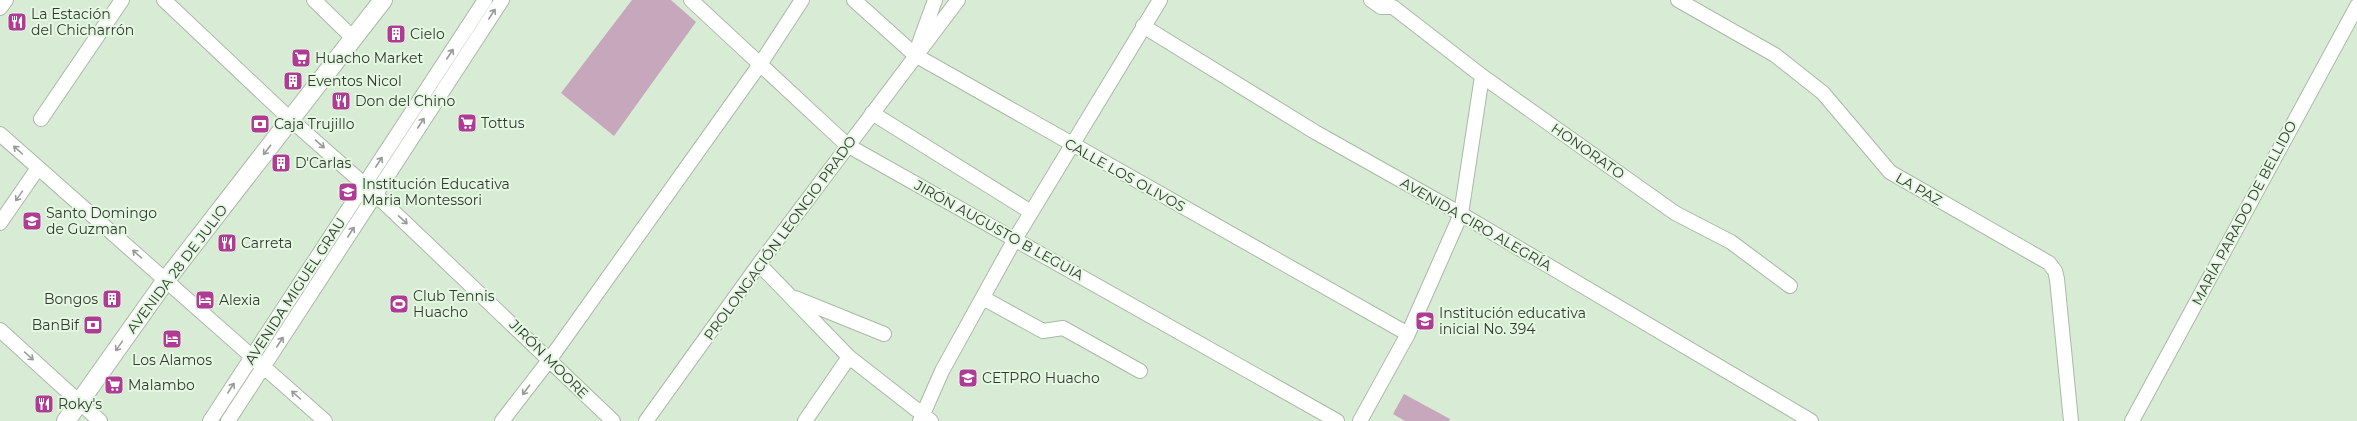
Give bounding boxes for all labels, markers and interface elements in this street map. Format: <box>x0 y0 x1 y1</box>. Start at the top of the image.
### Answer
place label: La Estación del Chicharrón <box>31 5 134 39</box>
one-way arrow <box>489 8 497 20</box>
restaurant icon: La Estación del Chicharrón <box>6 11 28 33</box>
building icon: Cielo <box>385 23 407 45</box>
place label: Cielo <box>410 25 445 43</box>
supermarket icon: Huacho Market <box>290 47 312 69</box>
one-way arrow <box>446 48 454 59</box>
place label: Huacho Market <box>315 49 423 67</box>
building icon: Eventos Nicol <box>282 70 304 92</box>
place label: Eventos Nicol <box>307 72 402 90</box>
restaurant icon: Don del Chino <box>330 90 352 112</box>
place label: Don del Chino <box>355 92 455 110</box>
supermarket icon: Tottus <box>456 112 478 134</box>
bank icon: Caja Trujillo <box>249 113 271 135</box>
place label: Tottus <box>481 114 525 132</box>
place label: Caja Trujillo <box>274 115 355 133</box>
one-way arrow <box>418 117 426 129</box>
street label: MARÍA PARADO DE BELLIDO <box>2188 117 2301 308</box>
street label: HONORATO <box>1548 119 1628 183</box>
street label: PROLONGACIÓN LEONCIO PRADO <box>700 132 860 344</box>
street label: CALLE LOS OLIVOS <box>1062 134 1188 216</box>
one-way arrow <box>314 140 325 149</box>
one-way arrow <box>262 144 271 155</box>
one-way arrow <box>13 145 23 154</box>
building icon: D'Carlas <box>270 152 292 174</box>
place label: D'Carlas <box>295 154 352 172</box>
one-way arrow <box>375 157 383 168</box>
street label: LA PAZ <box>1893 169 1945 209</box>
street label: AVENIDA CIRO ALEGRÍA <box>1397 173 1556 275</box>
place label: Institución Educativa Maria Montessori <box>362 175 510 209</box>
street label: JIRÓN AUGUSTO B LEGUIA <box>910 175 1088 285</box>
school or university icon: Institución Educativa Maria Montessori <box>337 181 359 203</box>
one-way arrow <box>15 190 23 201</box>
street label: AVENIDA 28 DE JULIO <box>123 201 231 337</box>
place label: Santo Domingo de Guzman <box>46 204 157 238</box>
school or university icon: Santo Domingo de Guzman <box>21 210 43 232</box>
street label: AVENIDA MIGUEL GRAU <box>241 214 349 368</box>
one-way arrow <box>398 216 408 225</box>
one-way arrow <box>347 226 355 238</box>
restaurant icon: Carreta <box>216 232 238 254</box>
place label: Carreta <box>241 234 292 252</box>
one-way arrow <box>132 250 142 259</box>
place label: Club Tennis Huacho <box>413 287 495 321</box>
building icon: Bongos <box>101 288 123 310</box>
hotel icon: Alexia <box>194 289 216 311</box>
place label: Bongos <box>44 290 98 308</box>
place label: Alexia <box>219 291 261 309</box>
sports icon: Club Tennis Huacho <box>388 293 410 315</box>
place label: Institución educativa inicial No. 394 <box>1439 304 1586 338</box>
school or university icon: Institución educativa inicial No. 394 <box>1414 310 1436 332</box>
bank icon: BanBif <box>82 314 104 336</box>
street label: JIRÓN MOORE <box>505 315 592 402</box>
place label: BanBif <box>32 316 80 334</box>
hotel icon: Los Alamos <box>161 328 183 350</box>
one-way arrow <box>276 336 284 347</box>
one-way arrow <box>115 340 123 351</box>
one-way arrow <box>24 351 34 361</box>
place label: Los Alamos <box>132 351 212 369</box>
school or university icon: CETPRO Huacho <box>957 367 979 389</box>
place label: CETPRO Huacho <box>982 369 1100 387</box>
supermarket icon: Malambo <box>103 374 125 396</box>
place label: Malambo <box>128 376 195 394</box>
one-way arrow <box>227 383 235 394</box>
one-way arrow <box>522 384 530 395</box>
one-way arrow <box>292 391 302 400</box>
restaurant icon: Roky's <box>33 393 55 415</box>
place label: Roky's <box>58 395 102 413</box>

